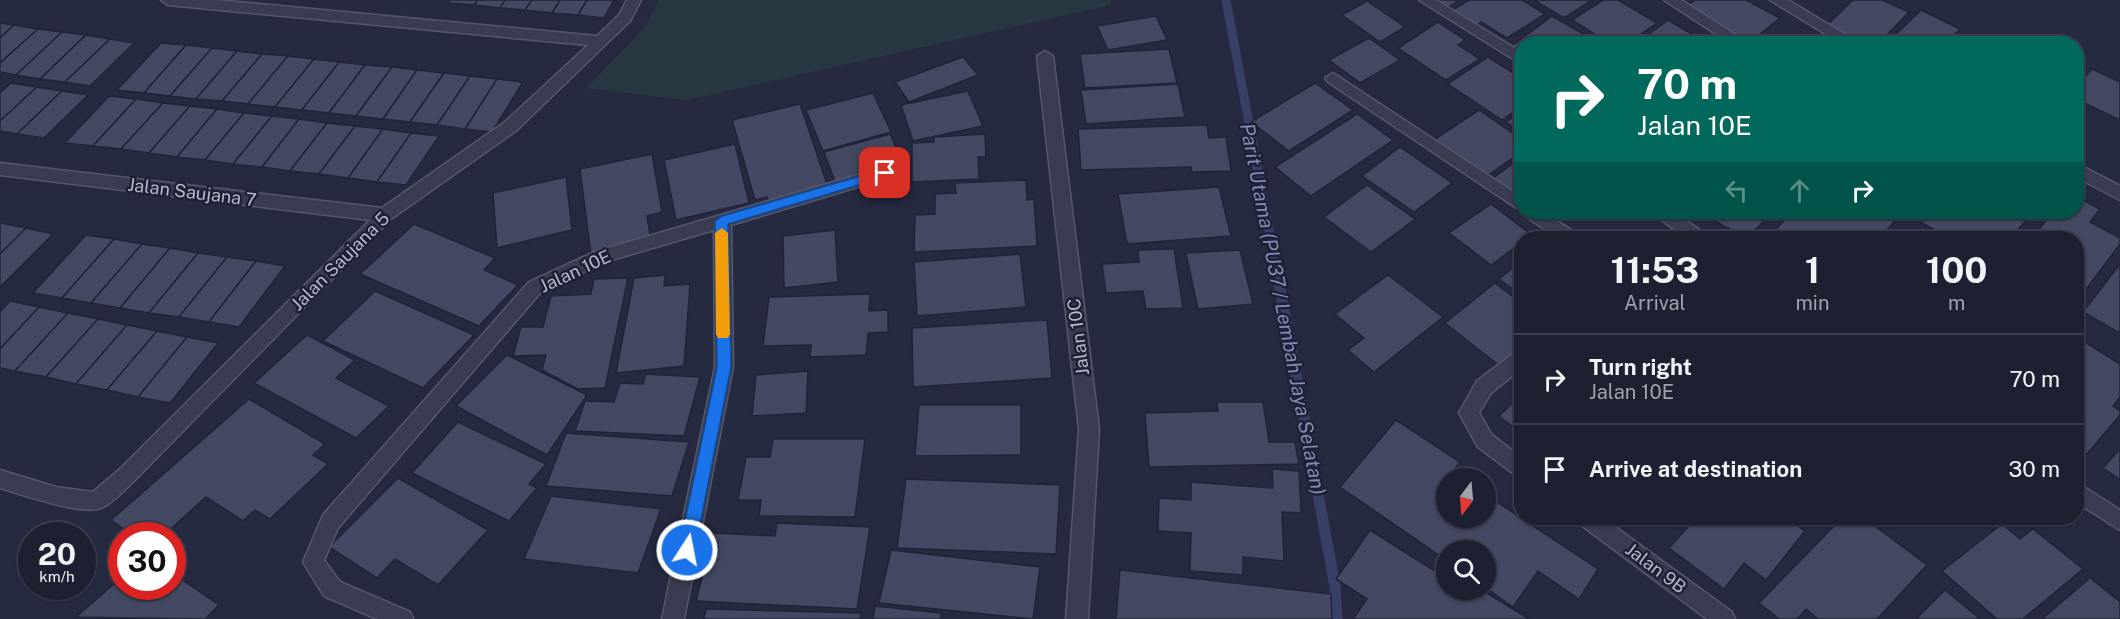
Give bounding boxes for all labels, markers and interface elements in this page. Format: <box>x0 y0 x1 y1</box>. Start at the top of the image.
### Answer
text: 70 m <box>1637 59 1737 108</box>
icon: right <box>1538 60 1616 138</box>
text: Jalan 10E <box>1637 109 1752 141</box>
water label: Parit Utama (PU37 / Lembah Jaya Selatan) <box>1235 121 1331 497</box>
pin <box>859 147 910 198</box>
icon: arrive <box>868 156 901 189</box>
street label: Jalan Saujana 7 <box>126 174 258 210</box>
icon: left <box>1720 174 1753 207</box>
icon: ahead <box>1783 174 1816 207</box>
icon: right <box>1846 174 1879 207</box>
street label: Jalan Saujana 5 <box>286 207 394 315</box>
street label: Jalan 10E <box>536 245 614 297</box>
text: 11:53 <box>1610 249 1699 291</box>
text: 1 <box>1805 249 1820 291</box>
text: 100 <box>1926 249 1988 291</box>
text: Arrival <box>1624 291 1686 315</box>
text: min <box>1796 291 1829 315</box>
text: m <box>1948 291 1965 315</box>
street label: Jalan 10C <box>1063 297 1093 377</box>
text: Turn right <box>1589 354 1692 380</box>
icon: right <box>1538 363 1571 396</box>
text: 70 m <box>2009 366 2060 392</box>
text: Jalan 10E <box>1589 380 1674 404</box>
icon: arrive <box>1538 453 1571 486</box>
text: Arrive at destination <box>1589 456 1802 482</box>
text: 30 m <box>2008 456 2060 482</box>
north arrow <box>1436 468 1496 528</box>
map controls <box>1436 468 1496 600</box>
position arrow <box>655 518 719 582</box>
speed limit sign: 30 <box>108 522 186 600</box>
text: 20 <box>38 536 76 572</box>
street label: Jalan 9B <box>1622 538 1690 598</box>
button: search <box>1436 540 1496 600</box>
text: km/h <box>39 568 75 585</box>

